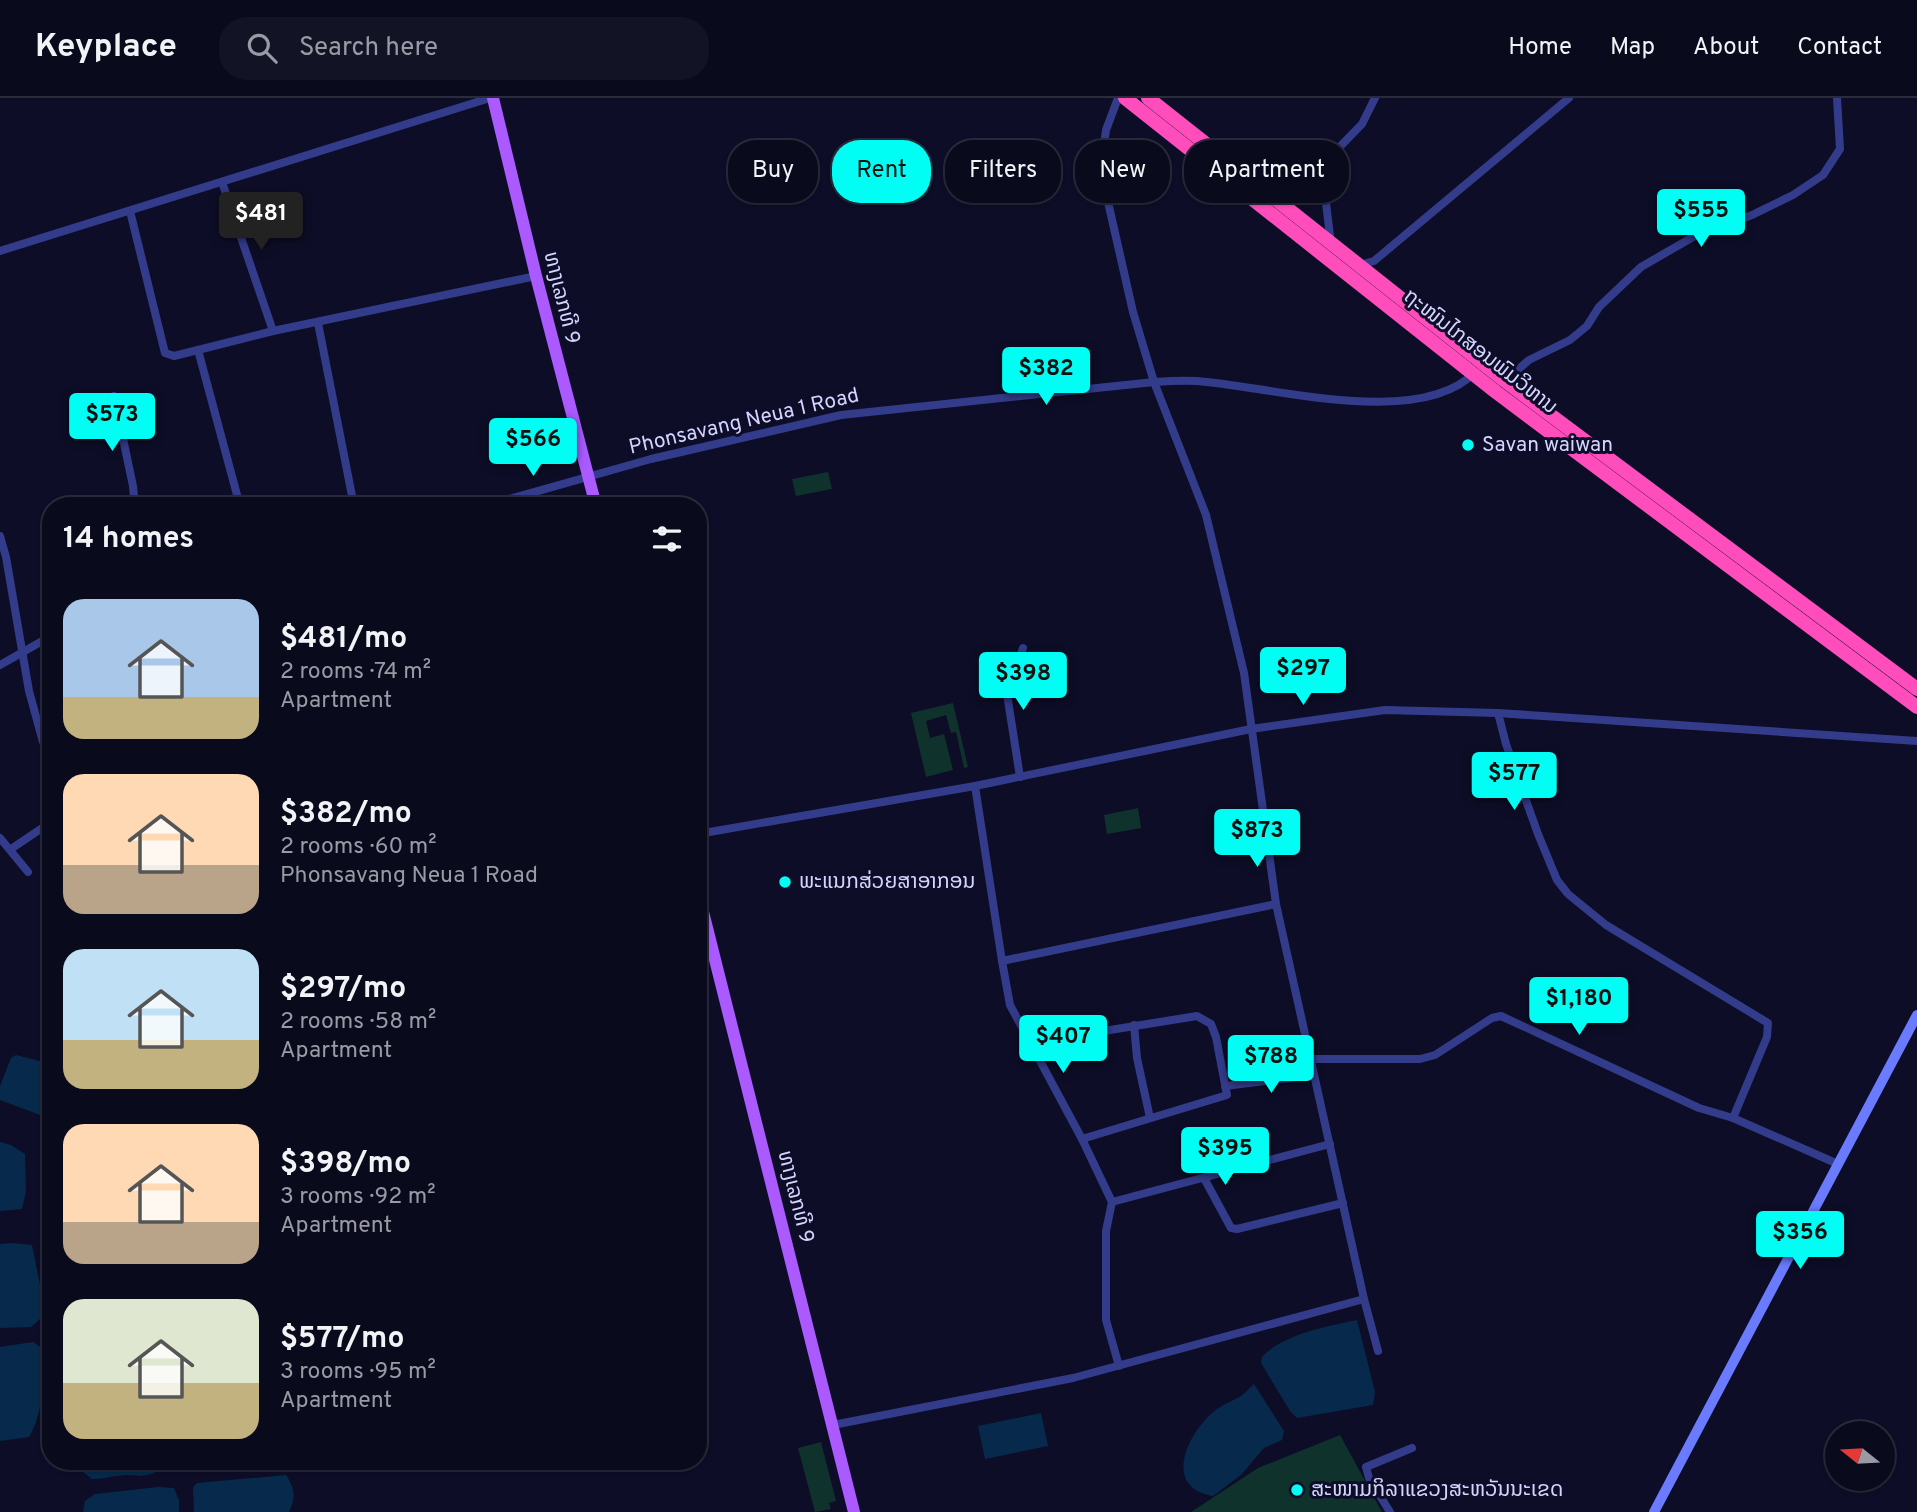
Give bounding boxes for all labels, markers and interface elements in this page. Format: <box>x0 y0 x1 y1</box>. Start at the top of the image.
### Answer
search box <box>219 17 709 80</box>
text: Keyplace <box>35 27 177 69</box>
icon: search <box>243 29 281 67</box>
text: Search here <box>299 32 438 65</box>
text: Home <box>1508 33 1572 63</box>
text: Map <box>1610 33 1655 63</box>
text: About <box>1693 33 1759 63</box>
text: Contact <box>1797 33 1882 63</box>
chip: Buy <box>728 140 818 203</box>
chip: Rent <box>832 140 931 203</box>
chip: Filters <box>945 140 1061 203</box>
chip: New <box>1075 140 1170 203</box>
chip: Apartment <box>1184 140 1349 203</box>
pin: $555 <box>1660 190 1742 249</box>
pin: $481 <box>220 192 302 252</box>
text: $555 <box>1673 197 1729 226</box>
text: $481 <box>235 200 287 229</box>
street label: ທາງເລກທີ 9 <box>536 249 586 347</box>
street label: ຖະໜົນໄກສອນພົມວິຫານ <box>1397 283 1563 421</box>
pin: $382 <box>1005 348 1087 407</box>
text: $382 <box>1018 355 1074 384</box>
street label: Phonsavang Neua 1 Road <box>626 382 862 462</box>
pin: $573 <box>71 394 153 453</box>
text: $573 <box>85 401 139 430</box>
pin: $566 <box>492 418 574 478</box>
text: $566 <box>505 426 561 455</box>
place label: Savan waiwan <box>1482 432 1613 459</box>
marker: Savan waiwan <box>1460 437 1476 453</box>
icon: filters <box>648 520 686 558</box>
text: 14 homes <box>63 521 194 558</box>
text: $481/mo <box>280 621 407 658</box>
icon: home <box>119 627 203 711</box>
pin: $297 <box>1262 648 1344 707</box>
pin: $398 <box>982 652 1064 712</box>
text: $297 <box>1276 655 1330 684</box>
text: 2 rooms · 74 m² <box>280 658 431 687</box>
text: $398 <box>995 660 1051 689</box>
text: Apartment <box>280 687 392 716</box>
pin: $577 <box>1473 752 1555 812</box>
text: $577 <box>1488 760 1540 789</box>
text: $382/mo <box>280 796 412 833</box>
icon: home <box>119 802 203 886</box>
pin: $873 <box>1216 810 1298 869</box>
text: $873 <box>1230 817 1284 846</box>
text: 2 rooms · 60 m² <box>280 833 437 862</box>
text: Phonsavang Neua 1 Road <box>280 862 538 891</box>
place label: ພະແນກສ່ວຍສາອາກອນ <box>799 869 975 896</box>
marker: ພະແນກສ່ວຍສາອາກອນ <box>777 874 793 890</box>
text: $297/mo <box>280 971 406 1008</box>
icon: home <box>119 977 203 1061</box>
pin: $1,180 <box>1522 978 1636 1037</box>
text: $1,180 <box>1545 985 1613 1014</box>
text: 2 rooms · 58 m² <box>280 1008 436 1037</box>
pin: $407 <box>1022 1016 1104 1075</box>
text: $407 <box>1035 1023 1091 1052</box>
pin: $788 <box>1230 1035 1312 1095</box>
text: Apartment <box>280 1037 392 1066</box>
text: $788 <box>1244 1043 1298 1072</box>
pin: $395 <box>1184 1128 1266 1187</box>
text: $395 <box>1197 1135 1253 1164</box>
text: $398/mo <box>280 1146 411 1183</box>
street label: ທາງເລກທີ 9 <box>770 1148 820 1246</box>
icon: home <box>119 1152 203 1236</box>
text: 3 rooms · 92 m² <box>280 1183 436 1212</box>
text: Apartment <box>280 1212 392 1241</box>
pin: $356 <box>1759 1212 1841 1271</box>
text: $356 <box>1772 1219 1828 1248</box>
text: $577/mo <box>280 1321 404 1358</box>
icon: home <box>119 1327 203 1411</box>
text: 3 rooms · 95 m² <box>280 1358 436 1387</box>
text: Apartment <box>280 1387 392 1416</box>
north arrow <box>1825 1421 1895 1491</box>
map controls <box>1825 1421 1895 1491</box>
place label: ສະໜາມກິລາແຂວງສະຫວັນນະເຂດ <box>1311 1477 1563 1504</box>
marker: ສະໜາມກິລາແຂວງສະຫວັນນະເຂດ <box>1289 1482 1305 1498</box>

